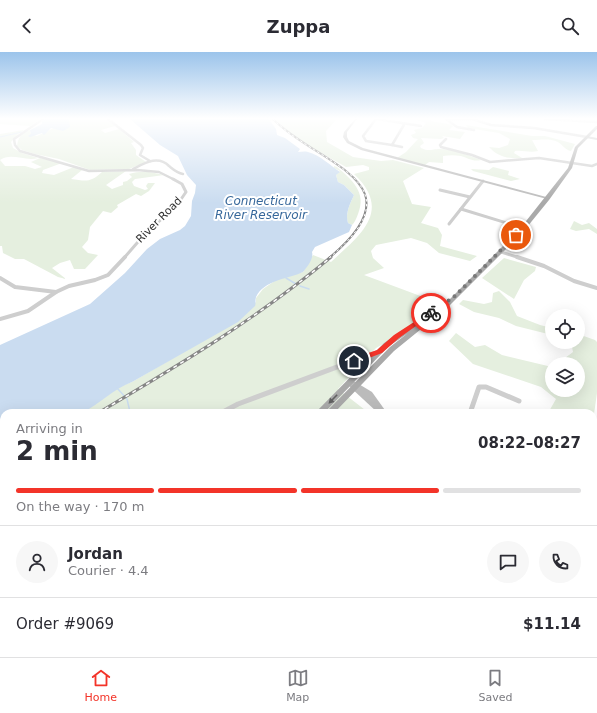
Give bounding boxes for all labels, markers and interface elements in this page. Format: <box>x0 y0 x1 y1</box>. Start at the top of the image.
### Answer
icon: back <box>16 15 38 37</box>
icon: search <box>559 15 581 37</box>
text: Zuppa <box>267 16 330 37</box>
street label: River Road <box>133 194 185 246</box>
water label: Connecticut River Reservoir <box>215 194 308 222</box>
pin <box>499 218 533 252</box>
icon: bag <box>505 224 527 246</box>
courier <box>411 293 451 333</box>
icon: bike <box>420 302 442 324</box>
map controls <box>545 309 585 397</box>
button: locate <box>545 309 585 349</box>
pin <box>337 344 371 378</box>
icon: home <box>343 350 365 372</box>
button: layers <box>545 357 585 397</box>
one-way arrow <box>328 394 338 404</box>
text: Arriving in <box>16 421 83 436</box>
text: 08:22–08:27 <box>478 434 581 452</box>
text: 2 min <box>16 436 98 466</box>
text: On the way · 170 m <box>16 499 144 514</box>
button: person <box>16 541 58 583</box>
button: chat <box>487 541 529 583</box>
button: phone <box>539 541 581 583</box>
text: Jordan <box>68 545 123 563</box>
text: Courier · 4.4 <box>68 563 149 578</box>
text: Order #9069 <box>16 615 114 633</box>
text: $11.14 <box>523 615 581 633</box>
tab: Home <box>85 667 117 704</box>
tab: Map <box>286 667 309 704</box>
tab: Saved <box>478 667 512 704</box>

